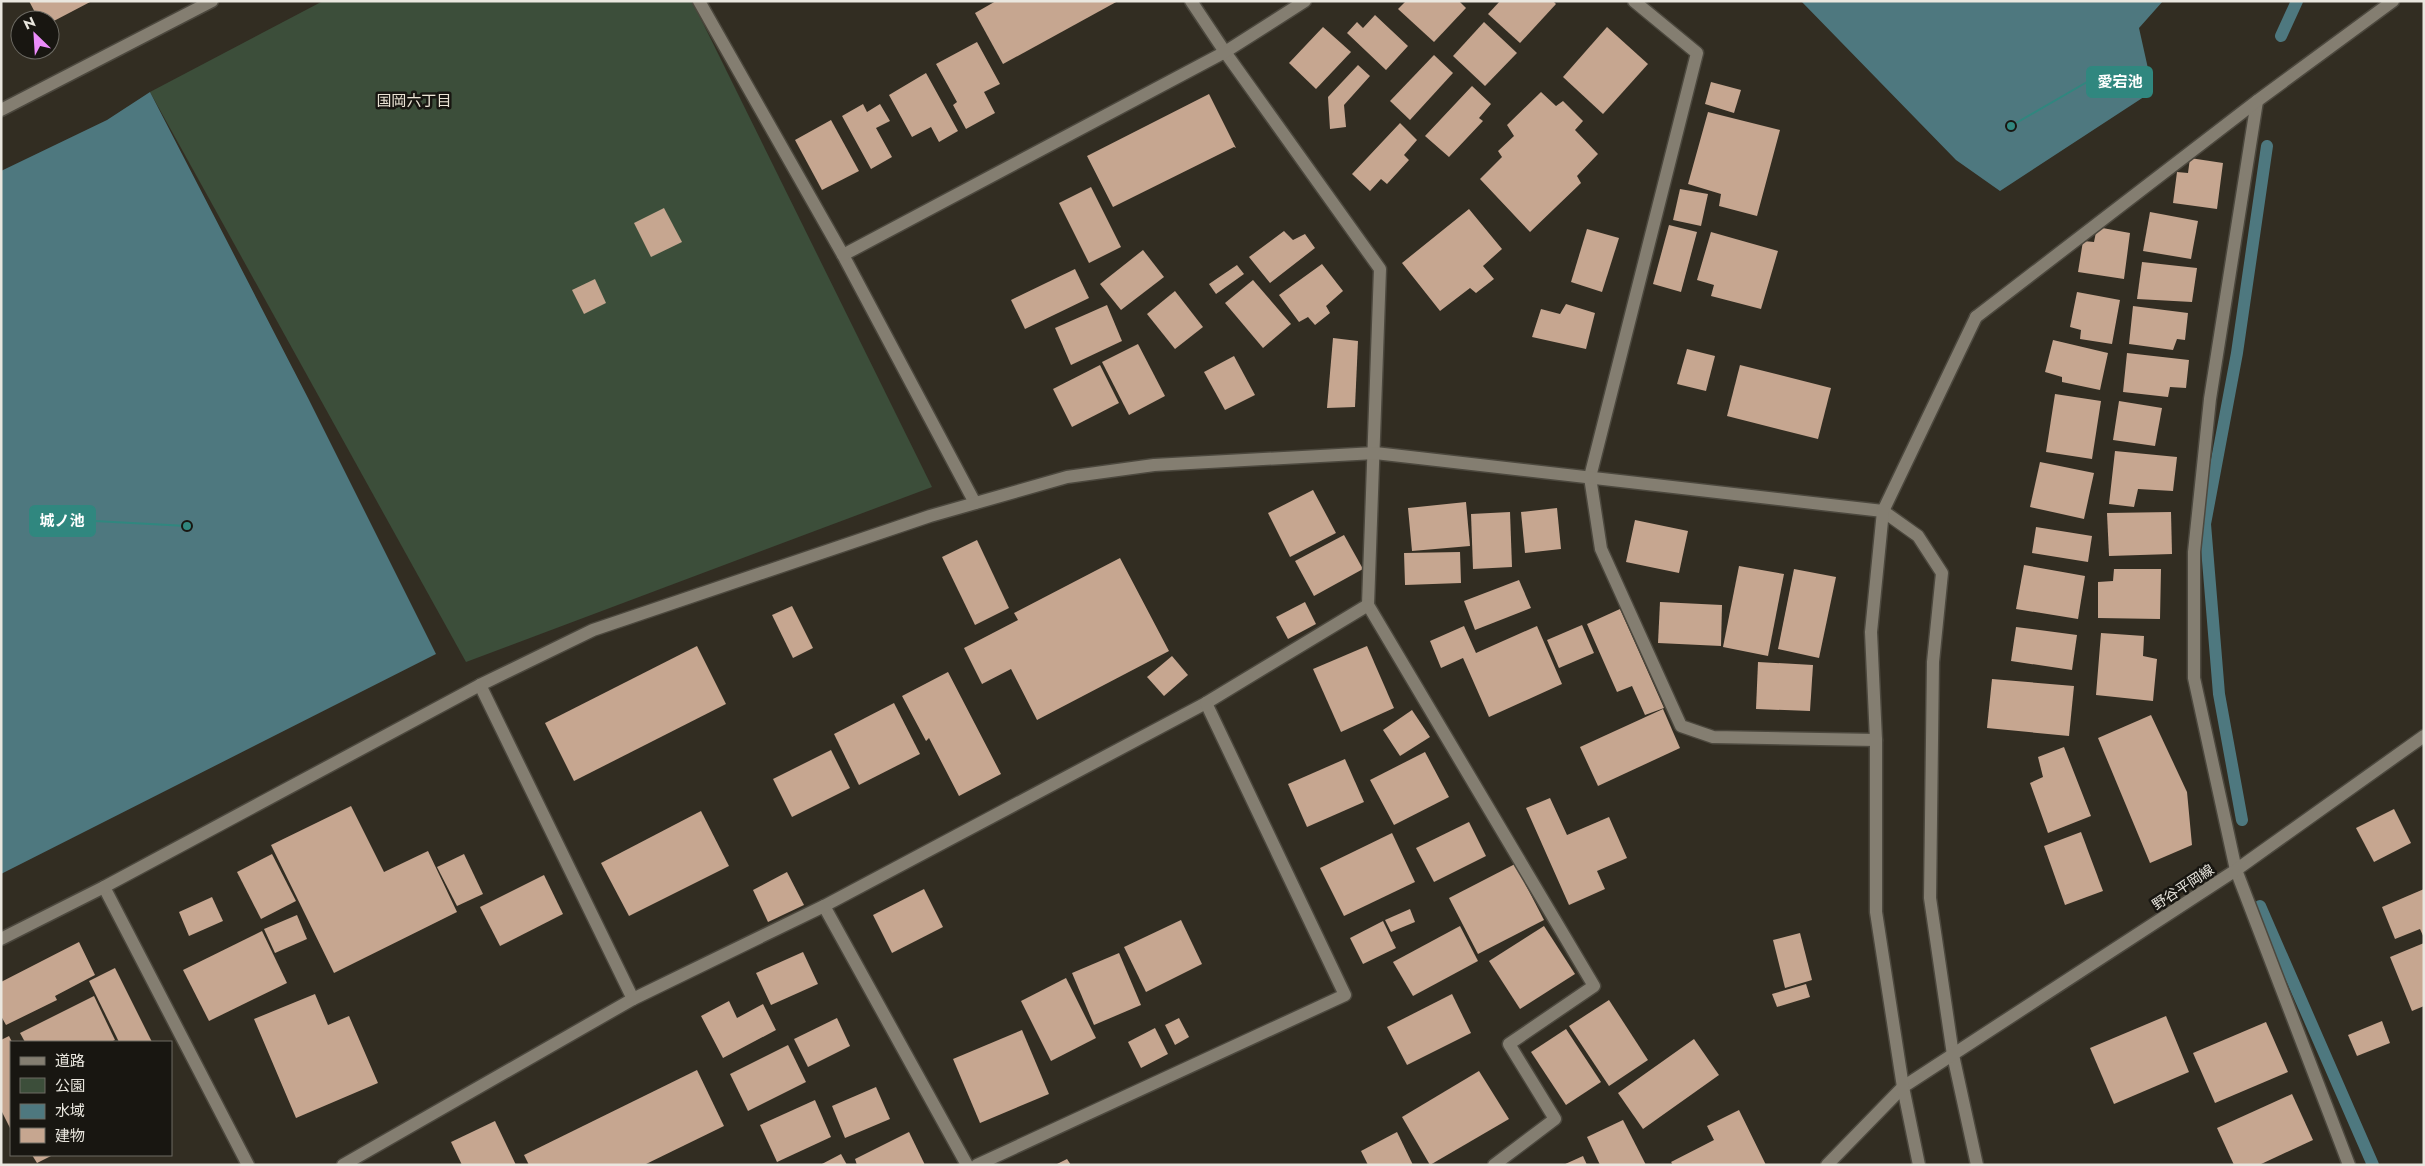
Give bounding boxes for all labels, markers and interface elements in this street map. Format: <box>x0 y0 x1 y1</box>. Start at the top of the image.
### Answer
north arrow <box>10 10 60 60</box>
text: N <box>20 12 39 35</box>
callout: 愛宕池 <box>2087 67 2152 97</box>
text: 愛宕池 <box>2097 71 2143 93</box>
district label: 国岡六丁目 <box>376 90 452 112</box>
callout: 城ノ池 <box>30 506 95 536</box>
text: 城ノ池 <box>39 510 85 532</box>
street label: 野谷平岡線 <box>2148 860 2218 914</box>
legend <box>10 1041 172 1156</box>
text: 道路 <box>55 1050 85 1072</box>
text: 公園 <box>55 1075 85 1097</box>
text: 水域 <box>55 1100 85 1122</box>
text: 建物 <box>55 1125 85 1147</box>

